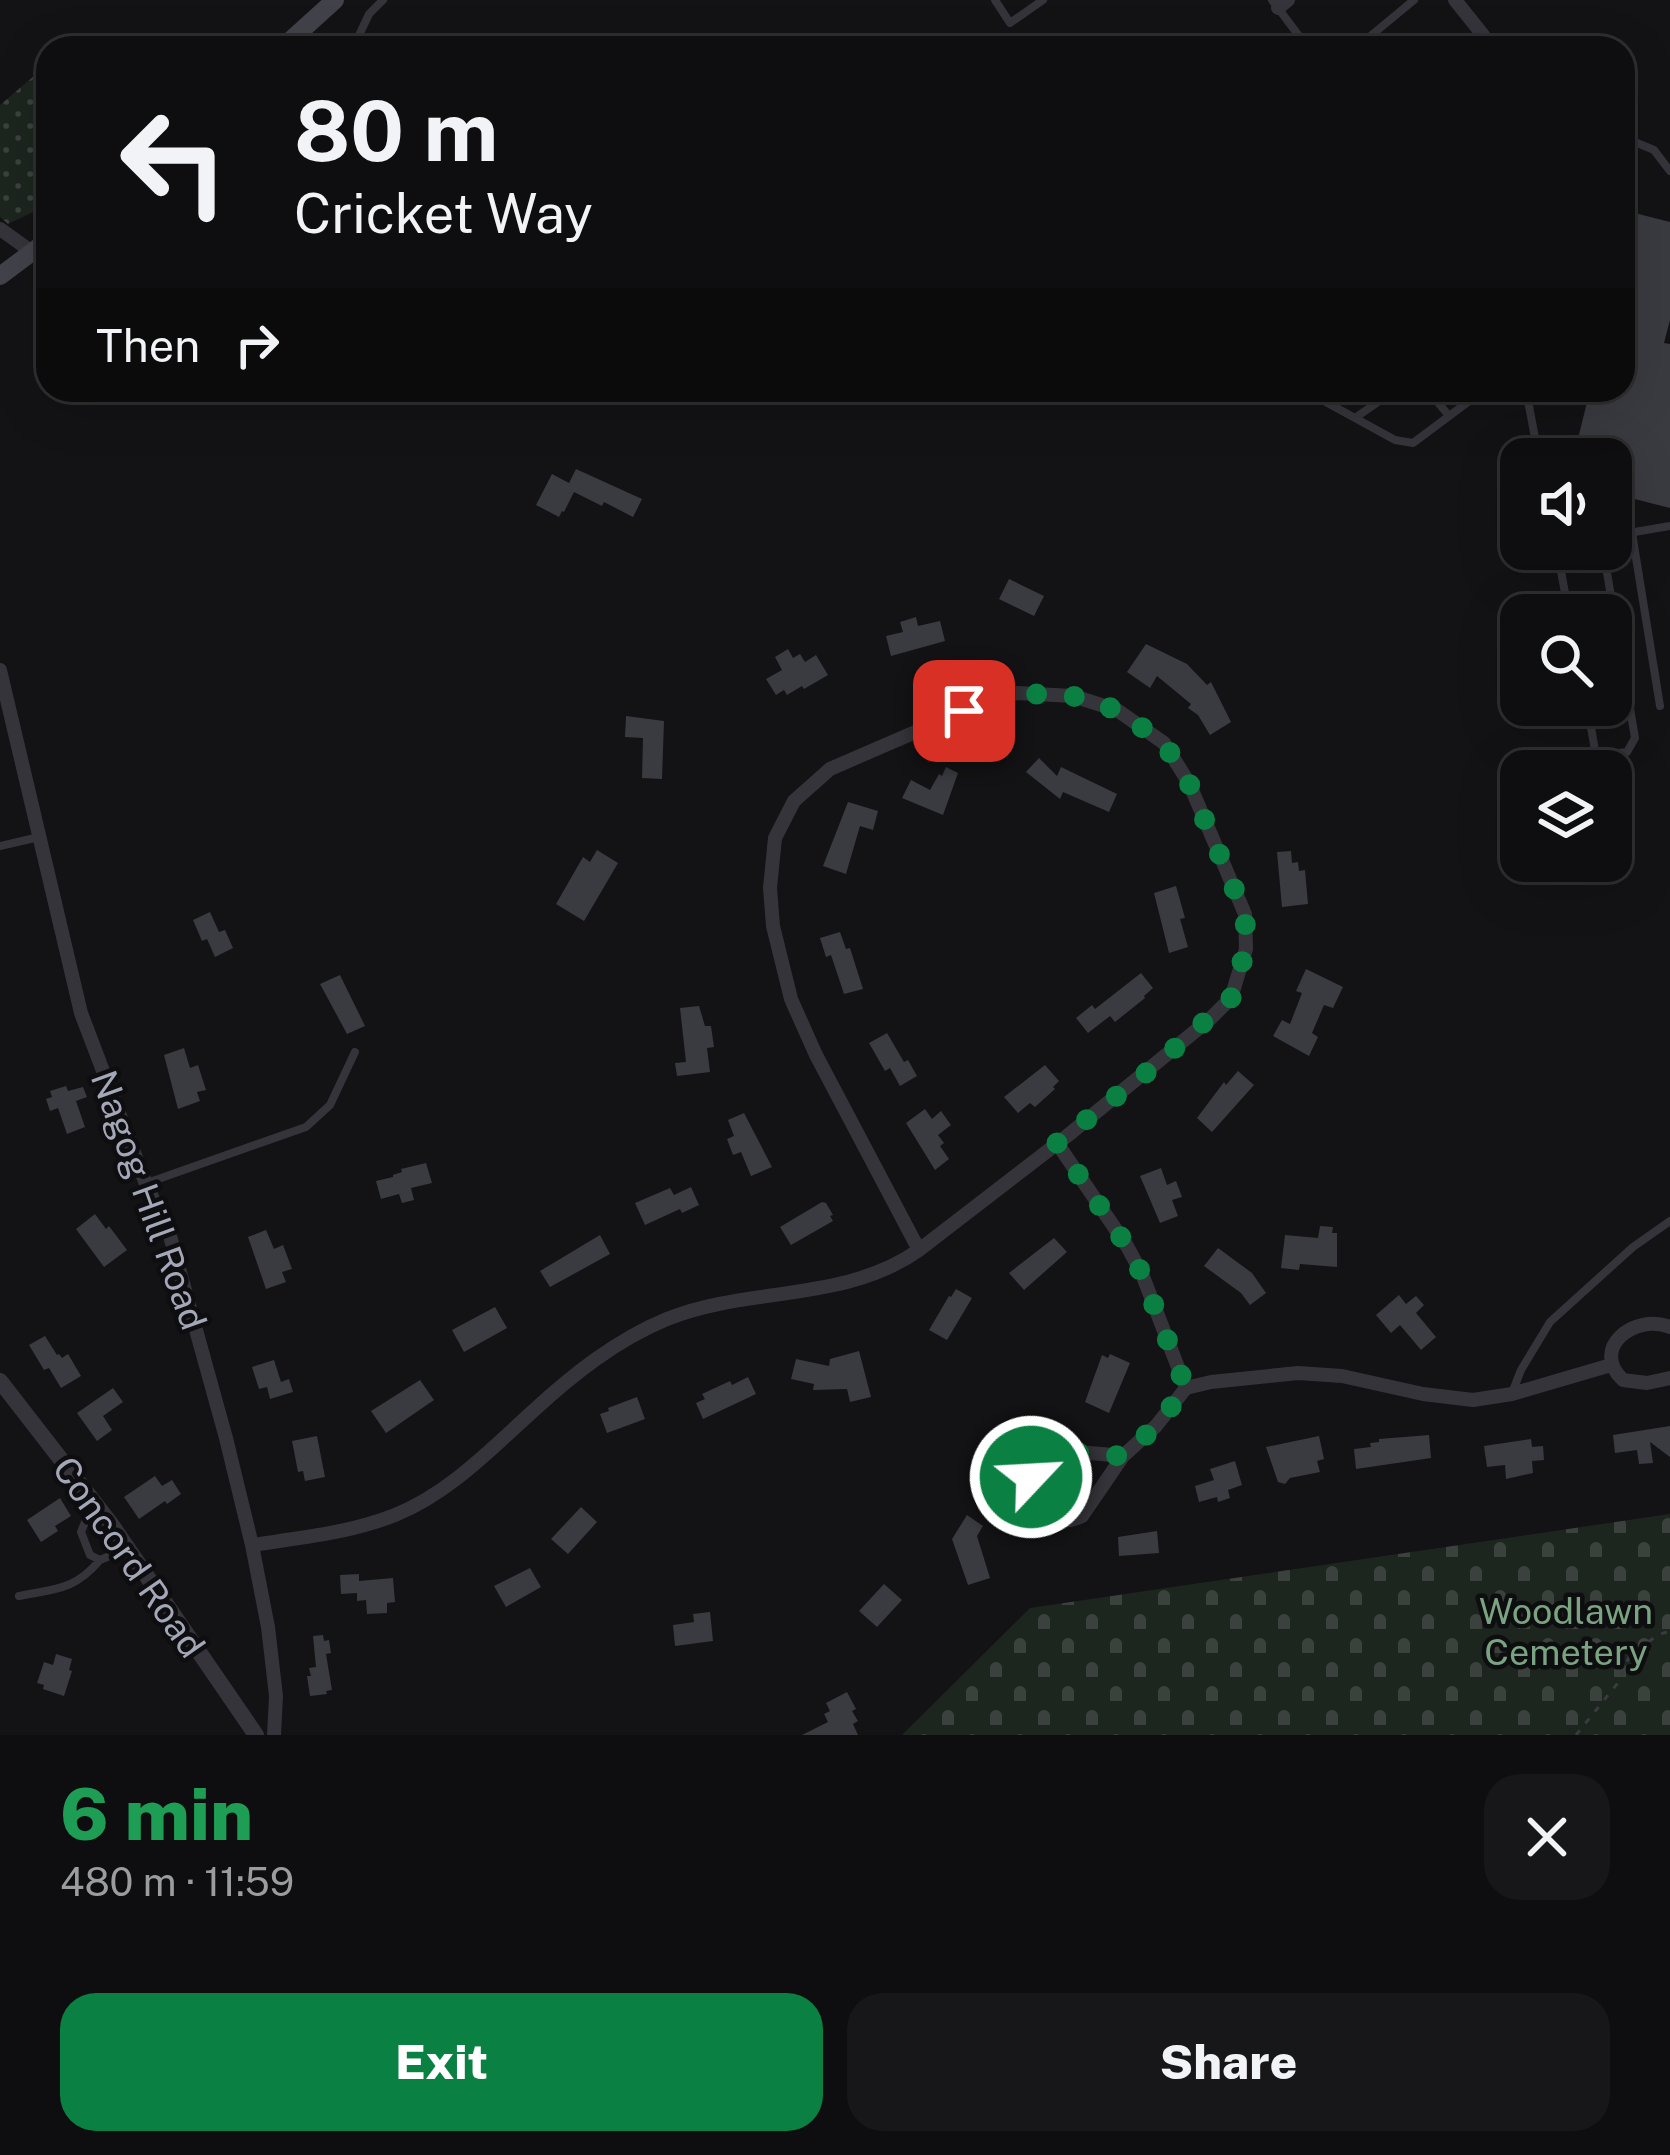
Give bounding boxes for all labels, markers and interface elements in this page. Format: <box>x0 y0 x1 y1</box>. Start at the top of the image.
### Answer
text: 80 m <box>294 81 498 180</box>
icon: left <box>96 84 252 240</box>
text: Cricket Way <box>294 182 593 245</box>
icon: right <box>224 312 290 378</box>
text: Then <box>96 319 200 372</box>
map controls <box>1500 438 1632 882</box>
button: sound <box>1500 438 1632 570</box>
button: search <box>1500 594 1632 726</box>
pin <box>913 660 1015 762</box>
icon: arrive <box>931 678 997 744</box>
button: layers <box>1500 750 1632 882</box>
street label: Nagog Hill Road <box>83 1065 215 1335</box>
position arrow <box>968 1414 1094 1540</box>
street label: Concord Road <box>44 1449 214 1665</box>
park label: Woodlawn Cemetery <box>1479 1590 1653 1673</box>
text: 6 min <box>60 1772 253 1856</box>
button: close <box>1484 1774 1610 1900</box>
text: 480 m · 11:59 <box>60 1859 294 1905</box>
button: Exit <box>60 1993 823 2131</box>
button: Share <box>847 1993 1610 2131</box>

